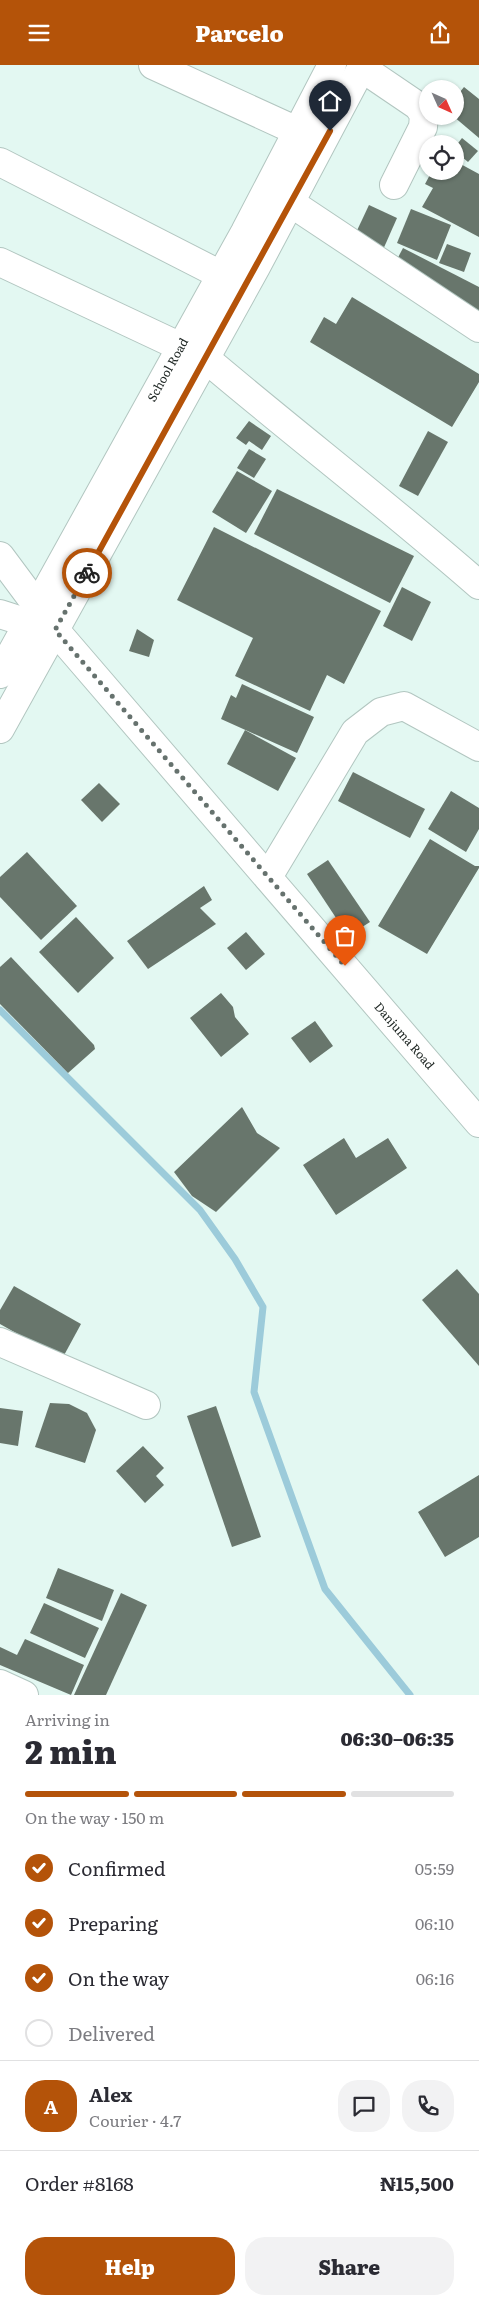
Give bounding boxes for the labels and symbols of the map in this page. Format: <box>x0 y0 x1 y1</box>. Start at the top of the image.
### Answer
pin <box>309 80 351 131</box>
north arrow <box>419 80 464 125</box>
street label: School Road <box>142 334 192 405</box>
courier <box>62 548 112 598</box>
pin <box>324 915 366 966</box>
street label: Danjuma Road <box>370 998 440 1073</box>

